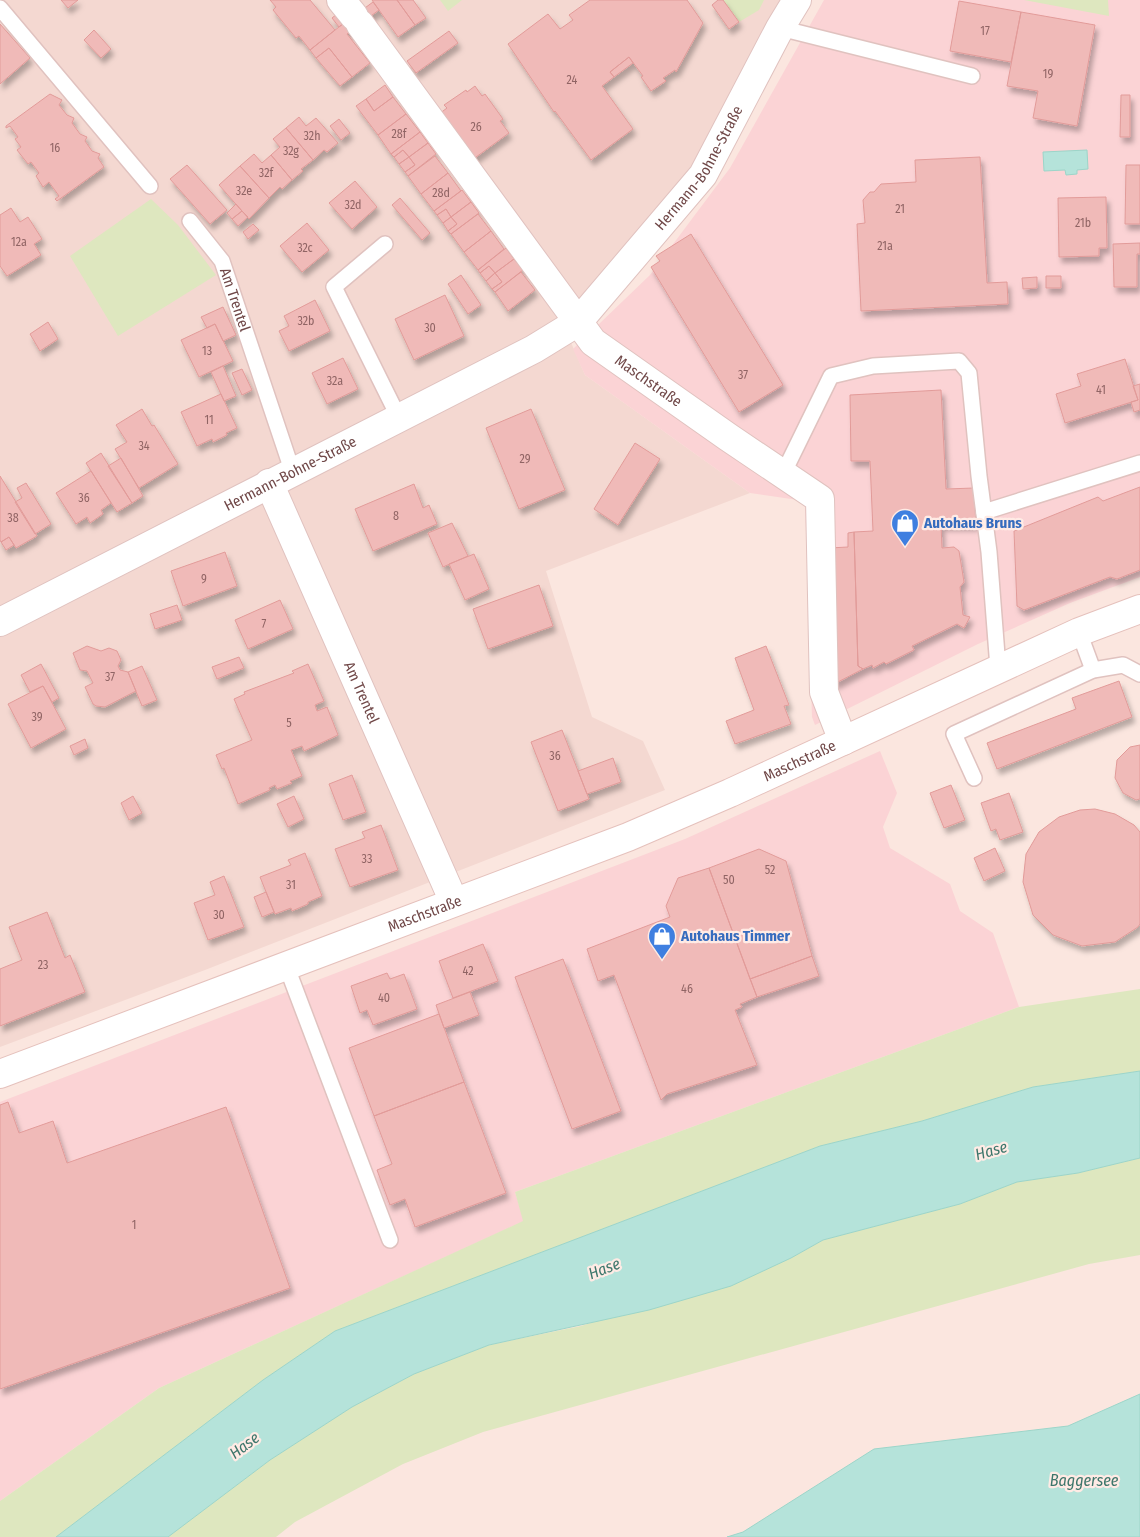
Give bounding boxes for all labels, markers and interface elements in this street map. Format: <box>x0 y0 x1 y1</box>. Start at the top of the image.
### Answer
house number: 17 <box>980 24 990 38</box>
house number: 19 <box>1043 67 1053 81</box>
house number: 24 <box>567 73 578 87</box>
street label: Hermann-Bohne-Straße <box>651 103 747 234</box>
house number: 26 <box>470 120 482 134</box>
house number: 28f <box>392 127 408 141</box>
house number: 32h <box>304 129 320 143</box>
house number: 16 <box>50 141 60 155</box>
house number: 32g <box>283 144 299 158</box>
house number: 32f <box>259 166 274 180</box>
house number: 32e <box>236 184 252 198</box>
house number: 28d <box>432 186 450 200</box>
house number: 32d <box>345 198 361 212</box>
house number: 21 <box>895 202 905 216</box>
house number: 21b <box>1075 216 1091 230</box>
house number: 12a <box>11 235 27 249</box>
house number: 21a <box>877 239 893 253</box>
house number: 32c <box>297 241 313 255</box>
street label: Am Trentel <box>216 266 254 334</box>
house number: 32b <box>298 314 315 328</box>
house number: 30 <box>424 321 436 335</box>
house number: 13 <box>202 344 212 358</box>
street label: Maschstraße <box>612 351 685 411</box>
house number: 37 <box>738 368 748 382</box>
house number: 32a <box>327 374 343 388</box>
house number: 41 <box>1096 383 1106 397</box>
house number: 11 <box>204 413 214 427</box>
street label: Hermann-Bohne-Straße <box>221 432 359 515</box>
house number: 34 <box>138 439 150 453</box>
house number: 29 <box>519 452 531 466</box>
house number: 36 <box>78 491 90 505</box>
shop icon: Autohaus Bruns <box>890 508 920 547</box>
house number: 8 <box>393 509 399 523</box>
house number: 38 <box>7 511 19 525</box>
place label: Autohaus Bruns <box>923 514 1022 532</box>
house number: 9 <box>201 572 207 586</box>
house number: 7 <box>262 617 267 631</box>
street label: Am Trentel <box>340 659 383 726</box>
house number: 37 <box>105 670 115 684</box>
house number: 39 <box>31 710 43 724</box>
house number: 5 <box>286 716 292 730</box>
street label: Maschstraße <box>761 736 839 785</box>
house number: 36 <box>549 749 561 763</box>
house number: 33 <box>362 852 372 866</box>
house number: 52 <box>765 863 775 877</box>
house number: 50 <box>723 873 735 887</box>
house number: 31 <box>286 878 296 892</box>
street label: Maschstraße <box>385 892 464 936</box>
house number: 30 <box>213 908 225 922</box>
shop icon: Autohaus Timmer <box>647 921 677 960</box>
place label: Autohaus Timmer <box>680 927 790 945</box>
house number: 23 <box>38 958 48 972</box>
house number: 42 <box>463 964 473 978</box>
house number: 46 <box>681 982 693 996</box>
house number: 40 <box>378 991 390 1005</box>
water label: Hase <box>973 1137 1010 1164</box>
house number: 1 <box>132 1218 136 1232</box>
water label: Hase <box>586 1254 623 1283</box>
water label: Hase <box>226 1428 263 1463</box>
water label: Baggersee <box>1050 1471 1119 1490</box>

